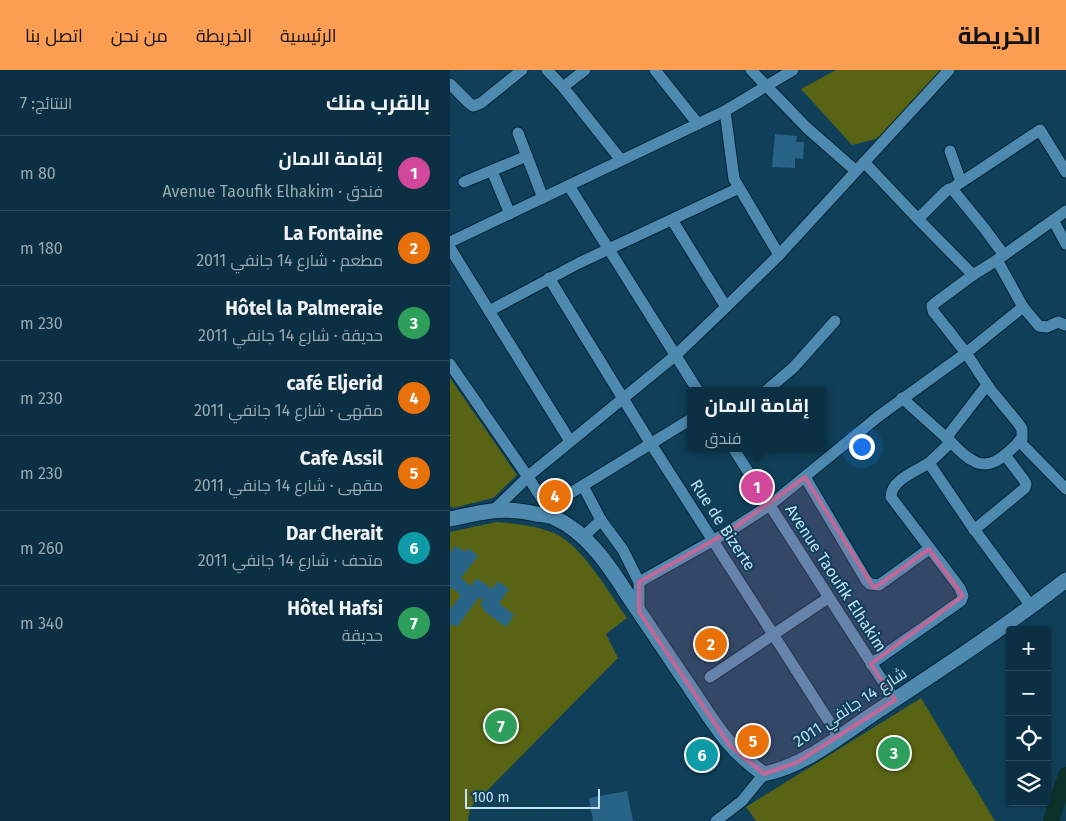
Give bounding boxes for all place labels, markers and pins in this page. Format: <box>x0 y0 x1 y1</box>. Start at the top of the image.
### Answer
pin: 1 <box>741 468 773 506</box>
pin: 4 <box>539 477 571 515</box>
pin: 2 <box>695 625 727 663</box>
pin: 7 <box>485 707 517 745</box>
pin: 5 <box>737 722 769 760</box>
pin: 3 <box>878 734 910 772</box>
pin: 6 <box>686 736 718 774</box>

